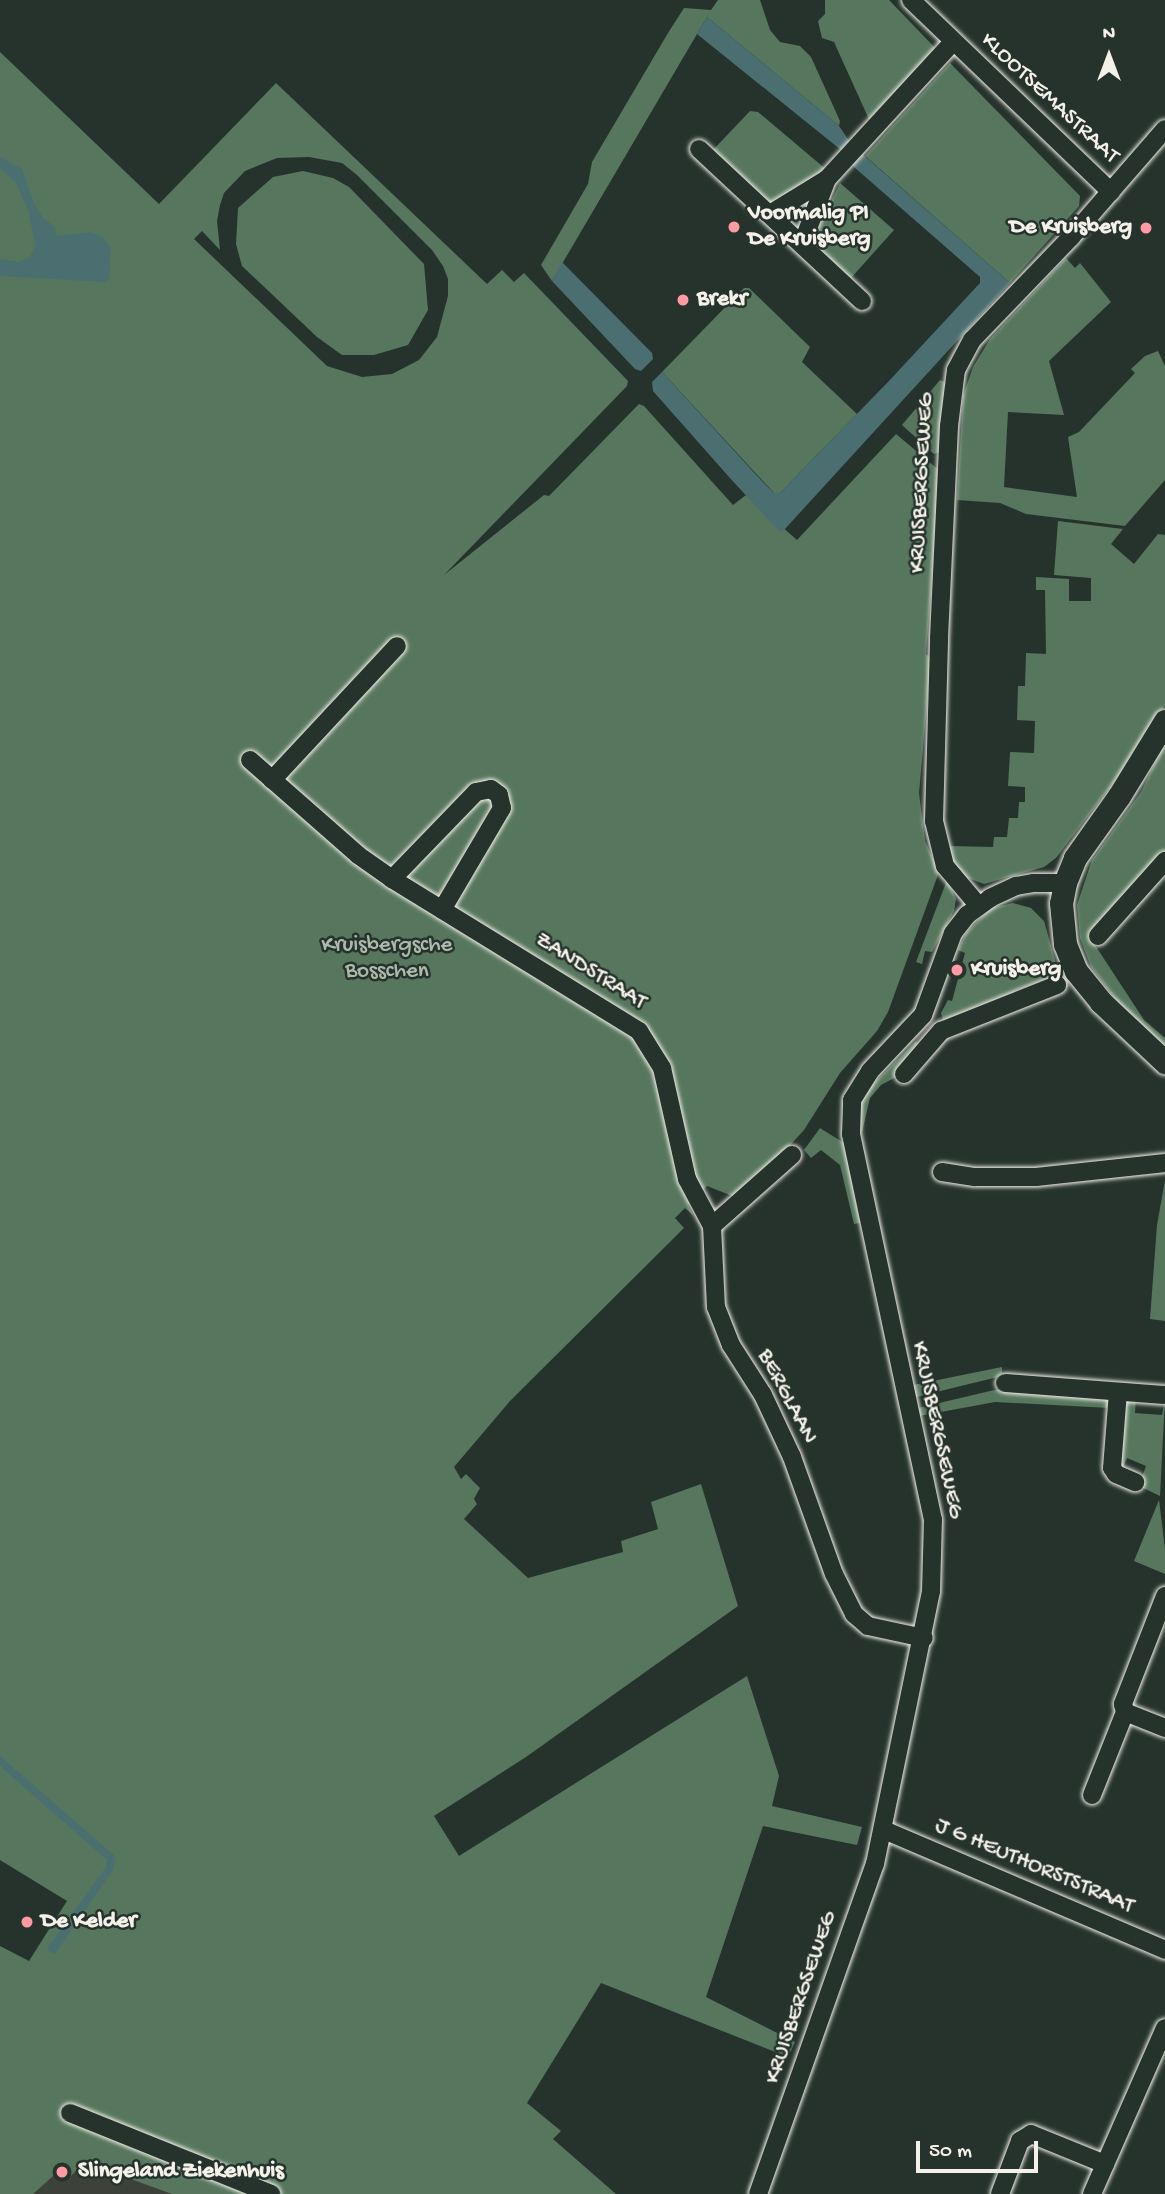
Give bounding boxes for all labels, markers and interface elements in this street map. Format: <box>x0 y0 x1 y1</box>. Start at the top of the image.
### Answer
north arrow <box>1074 21 1144 91</box>
text: N <box>1103 23 1115 46</box>
street label: KLOOTSEMASTRAAT <box>974 28 1124 170</box>
place label: Voormalig PI De Kruisberg <box>748 200 871 254</box>
place label: De Kruisberg <box>1009 214 1132 242</box>
marker: Voormalig PI De Kruisberg <box>726 219 742 235</box>
marker: De Kruisberg <box>1138 220 1154 236</box>
place label: Brekr <box>697 286 747 314</box>
marker: Brekr <box>675 292 691 308</box>
street label: KRUISBERGSEWEG <box>905 392 941 574</box>
street label: ZANDSTRAAT <box>529 927 651 1017</box>
park label: Kruisbergsche Bosschen <box>322 932 452 986</box>
place label: Kruisberg <box>971 956 1061 984</box>
marker: Kruisberg <box>949 962 965 978</box>
street label: KRUISBERGSEWEG <box>904 1339 968 1521</box>
street label: BERGLAAN <box>750 1345 822 1449</box>
street label: J G HEUTHORSTSTRAAT <box>930 1813 1138 1921</box>
place label: De Kelder <box>41 1908 136 1936</box>
street label: KRUISBERGSEWEG <box>760 1908 844 2088</box>
marker: De Kelder <box>19 1914 35 1930</box>
scale bar <box>920 2128 1042 2172</box>
text: 50 m <box>929 2140 972 2165</box>
place label: Slingeland Ziekenhuis <box>78 2158 284 2186</box>
marker: Slingeland Ziekenhuis <box>52 2162 72 2182</box>

